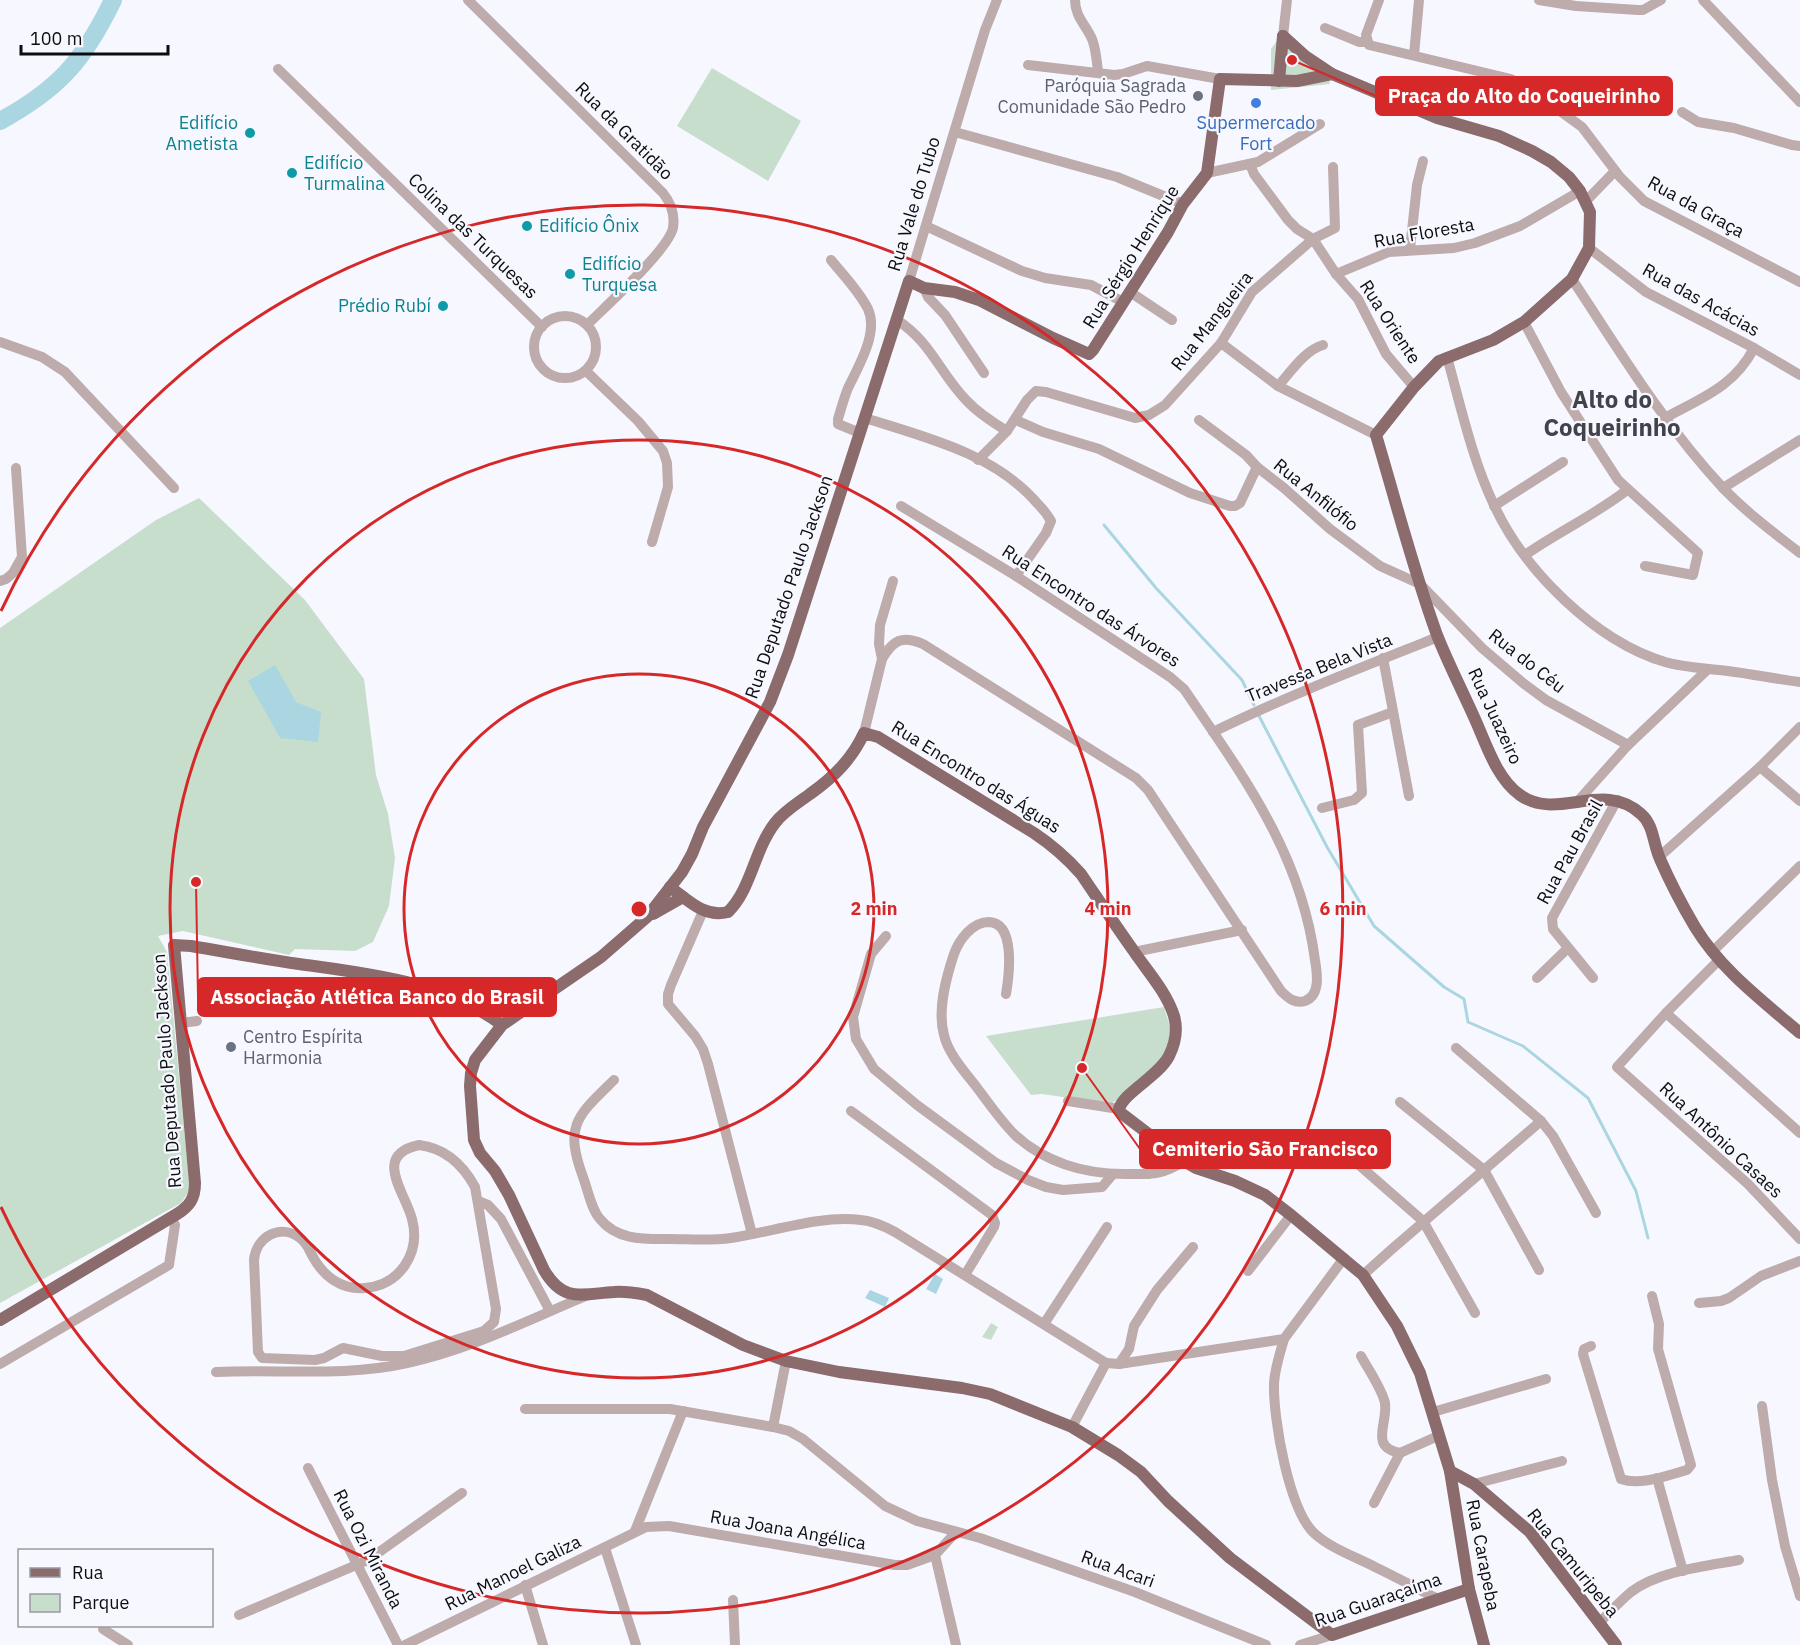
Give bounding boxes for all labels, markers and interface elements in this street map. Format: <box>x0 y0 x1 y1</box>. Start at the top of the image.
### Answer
scale bar <box>21 18 168 56</box>
text: 100 m <box>30 27 82 50</box>
place label: Paróquia Sagrada Comunidade São Pedro <box>998 74 1186 118</box>
street label: Rua da Gratidão <box>570 77 678 185</box>
callout: Praça do Alto do Coqueirinho <box>1376 77 1672 115</box>
text: Praça do Alto do Coqueirinho <box>1388 82 1660 109</box>
marker: Paróquia Sagrada Comunidade São Pedro <box>1191 89 1205 103</box>
marker: Supermercado Fort <box>1249 96 1263 110</box>
place label: Edifício Ametista <box>165 111 238 155</box>
place label: Supermercado Fort <box>1197 111 1315 155</box>
marker: Edifício Ametista <box>243 126 257 140</box>
street label: Rua Vale do Tubo <box>882 134 945 274</box>
place label: Edifício Turmalina <box>304 151 385 195</box>
marker: Edifício Turmalina <box>285 166 299 180</box>
street label: Colina das Turquesas <box>404 168 543 304</box>
street label: Rua da Graça <box>1644 171 1749 243</box>
street label: Rua Sérgio Henrique <box>1077 181 1184 333</box>
street label: Rua Floresta <box>1372 212 1476 253</box>
place label: Edifício Ônix <box>539 214 639 237</box>
marker: Edifício Ônix <box>520 219 534 233</box>
place label: Edifício Turquesa <box>582 252 657 296</box>
street label: Rua das Acácias <box>1638 258 1764 341</box>
street label: Rua Mangueira <box>1166 266 1258 375</box>
marker: Edifício Turquesa <box>563 267 577 281</box>
street label: Rua Oriente <box>1355 275 1426 368</box>
place label: Prédio Rubí <box>338 294 431 317</box>
marker: Prédio Rubí <box>436 299 450 313</box>
district label: Alto do Coqueirinho <box>1543 383 1681 443</box>
street label: Rua Anfilófio <box>1269 453 1363 536</box>
street label: Rua Deputado Paulo Jackson <box>739 472 838 702</box>
street label: Rua Encontro das Árvores <box>998 539 1185 672</box>
street label: Rua do Céu <box>1484 623 1571 698</box>
street label: Travessa Bela Vista <box>1242 628 1396 707</box>
street label: Rua Juazeiro <box>1463 664 1528 768</box>
street label: Rua Encontro das Águas <box>887 715 1065 838</box>
street label: Rua Pau Brasil <box>1531 795 1608 908</box>
text: 2 min <box>850 897 898 920</box>
text: 4 min <box>1084 897 1132 920</box>
text: 6 min <box>1319 897 1367 920</box>
centre of rings <box>629 899 649 919</box>
street label: Rua Deputado Paulo Jackson <box>147 953 186 1189</box>
callout: Associação Atlética Banco do Brasil <box>198 978 556 1016</box>
text: Associação Atlética Banco do Brasil <box>210 983 544 1010</box>
place label: Centro Espírita Harmonia <box>243 1025 363 1069</box>
marker: Centro Espírita Harmonia <box>224 1040 238 1054</box>
street label: Rua Antônio Casaes <box>1655 1076 1788 1203</box>
callout: Cemiterio São Francisco <box>1140 1130 1390 1168</box>
text: Cemiterio São Francisco <box>1152 1135 1378 1162</box>
street label: Rua Ozi Miranda <box>328 1485 409 1613</box>
street label: Rua Carapeba <box>1461 1497 1506 1613</box>
street label: Rua Camuripeba <box>1522 1503 1625 1622</box>
street label: Rua Joana Angélica <box>708 1504 868 1555</box>
street label: Rua Manoel Galiza <box>441 1529 585 1615</box>
street label: Rua Acari <box>1078 1545 1158 1592</box>
legend <box>18 1549 213 1627</box>
text: Rua <box>72 1561 104 1584</box>
street label: Rua Guaraçaíma <box>1311 1567 1445 1632</box>
text: Parque <box>72 1591 130 1614</box>

